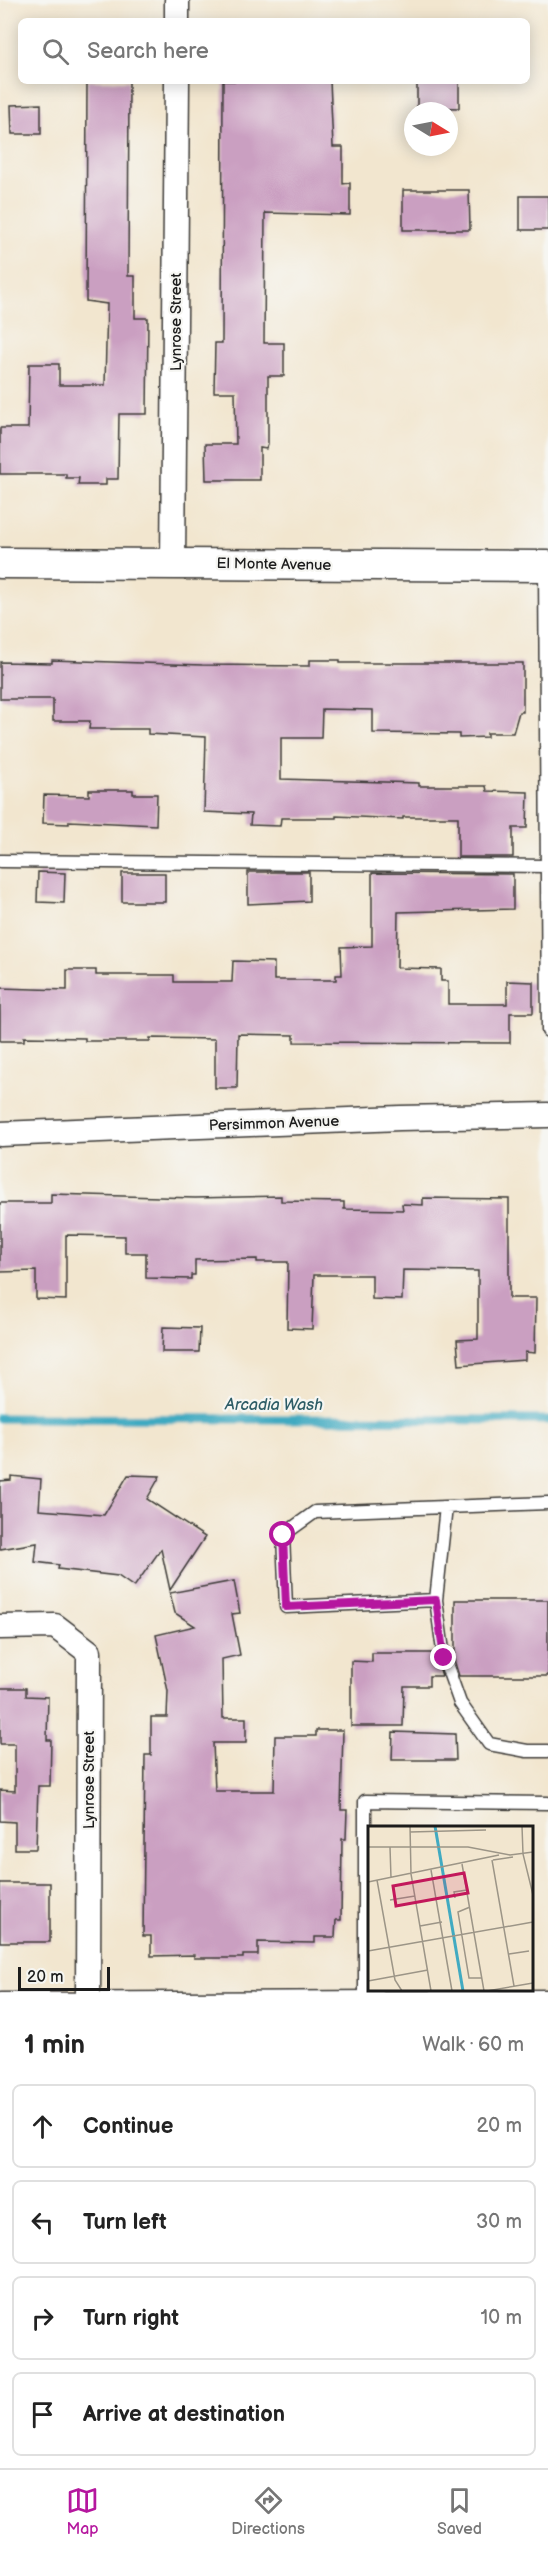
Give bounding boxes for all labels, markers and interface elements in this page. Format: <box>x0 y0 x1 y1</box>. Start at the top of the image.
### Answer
search box <box>18 18 530 84</box>
icon: search <box>39 35 72 68</box>
text: Search here <box>87 38 209 65</box>
north arrow <box>404 102 458 156</box>
street label: Lynrose Street <box>167 273 186 371</box>
street label: El Monte Avenue <box>217 554 332 575</box>
street label: Persimmon Avenue <box>209 1112 340 1135</box>
water label: Arcadia Wash <box>224 1396 323 1415</box>
route start <box>269 1521 295 1547</box>
route end <box>430 1644 456 1670</box>
street label: Lynrose Street <box>80 1731 99 1829</box>
inset map <box>368 1826 533 1991</box>
scale bar <box>18 1964 110 1992</box>
text: 20 m <box>27 1968 63 1987</box>
text: 1 min <box>24 2030 85 2061</box>
text: Walk · 60 m <box>422 2033 524 2057</box>
icon: ahead <box>26 2110 59 2143</box>
text: Continue <box>83 2113 173 2140</box>
text: 20 m <box>477 2114 522 2138</box>
icon: left <box>26 2206 59 2239</box>
text: Turn left <box>83 2209 167 2236</box>
text: 30 m <box>476 2210 522 2234</box>
icon: right <box>26 2302 59 2335</box>
text: Turn right <box>83 2305 179 2332</box>
text: 10 m <box>481 2306 522 2330</box>
icon: arrive <box>26 2398 59 2431</box>
text: Arrive at destination <box>83 2401 285 2428</box>
tab: Map <box>66 2484 99 2539</box>
tab: Directions <box>231 2484 305 2539</box>
tab: Saved <box>437 2484 482 2539</box>

